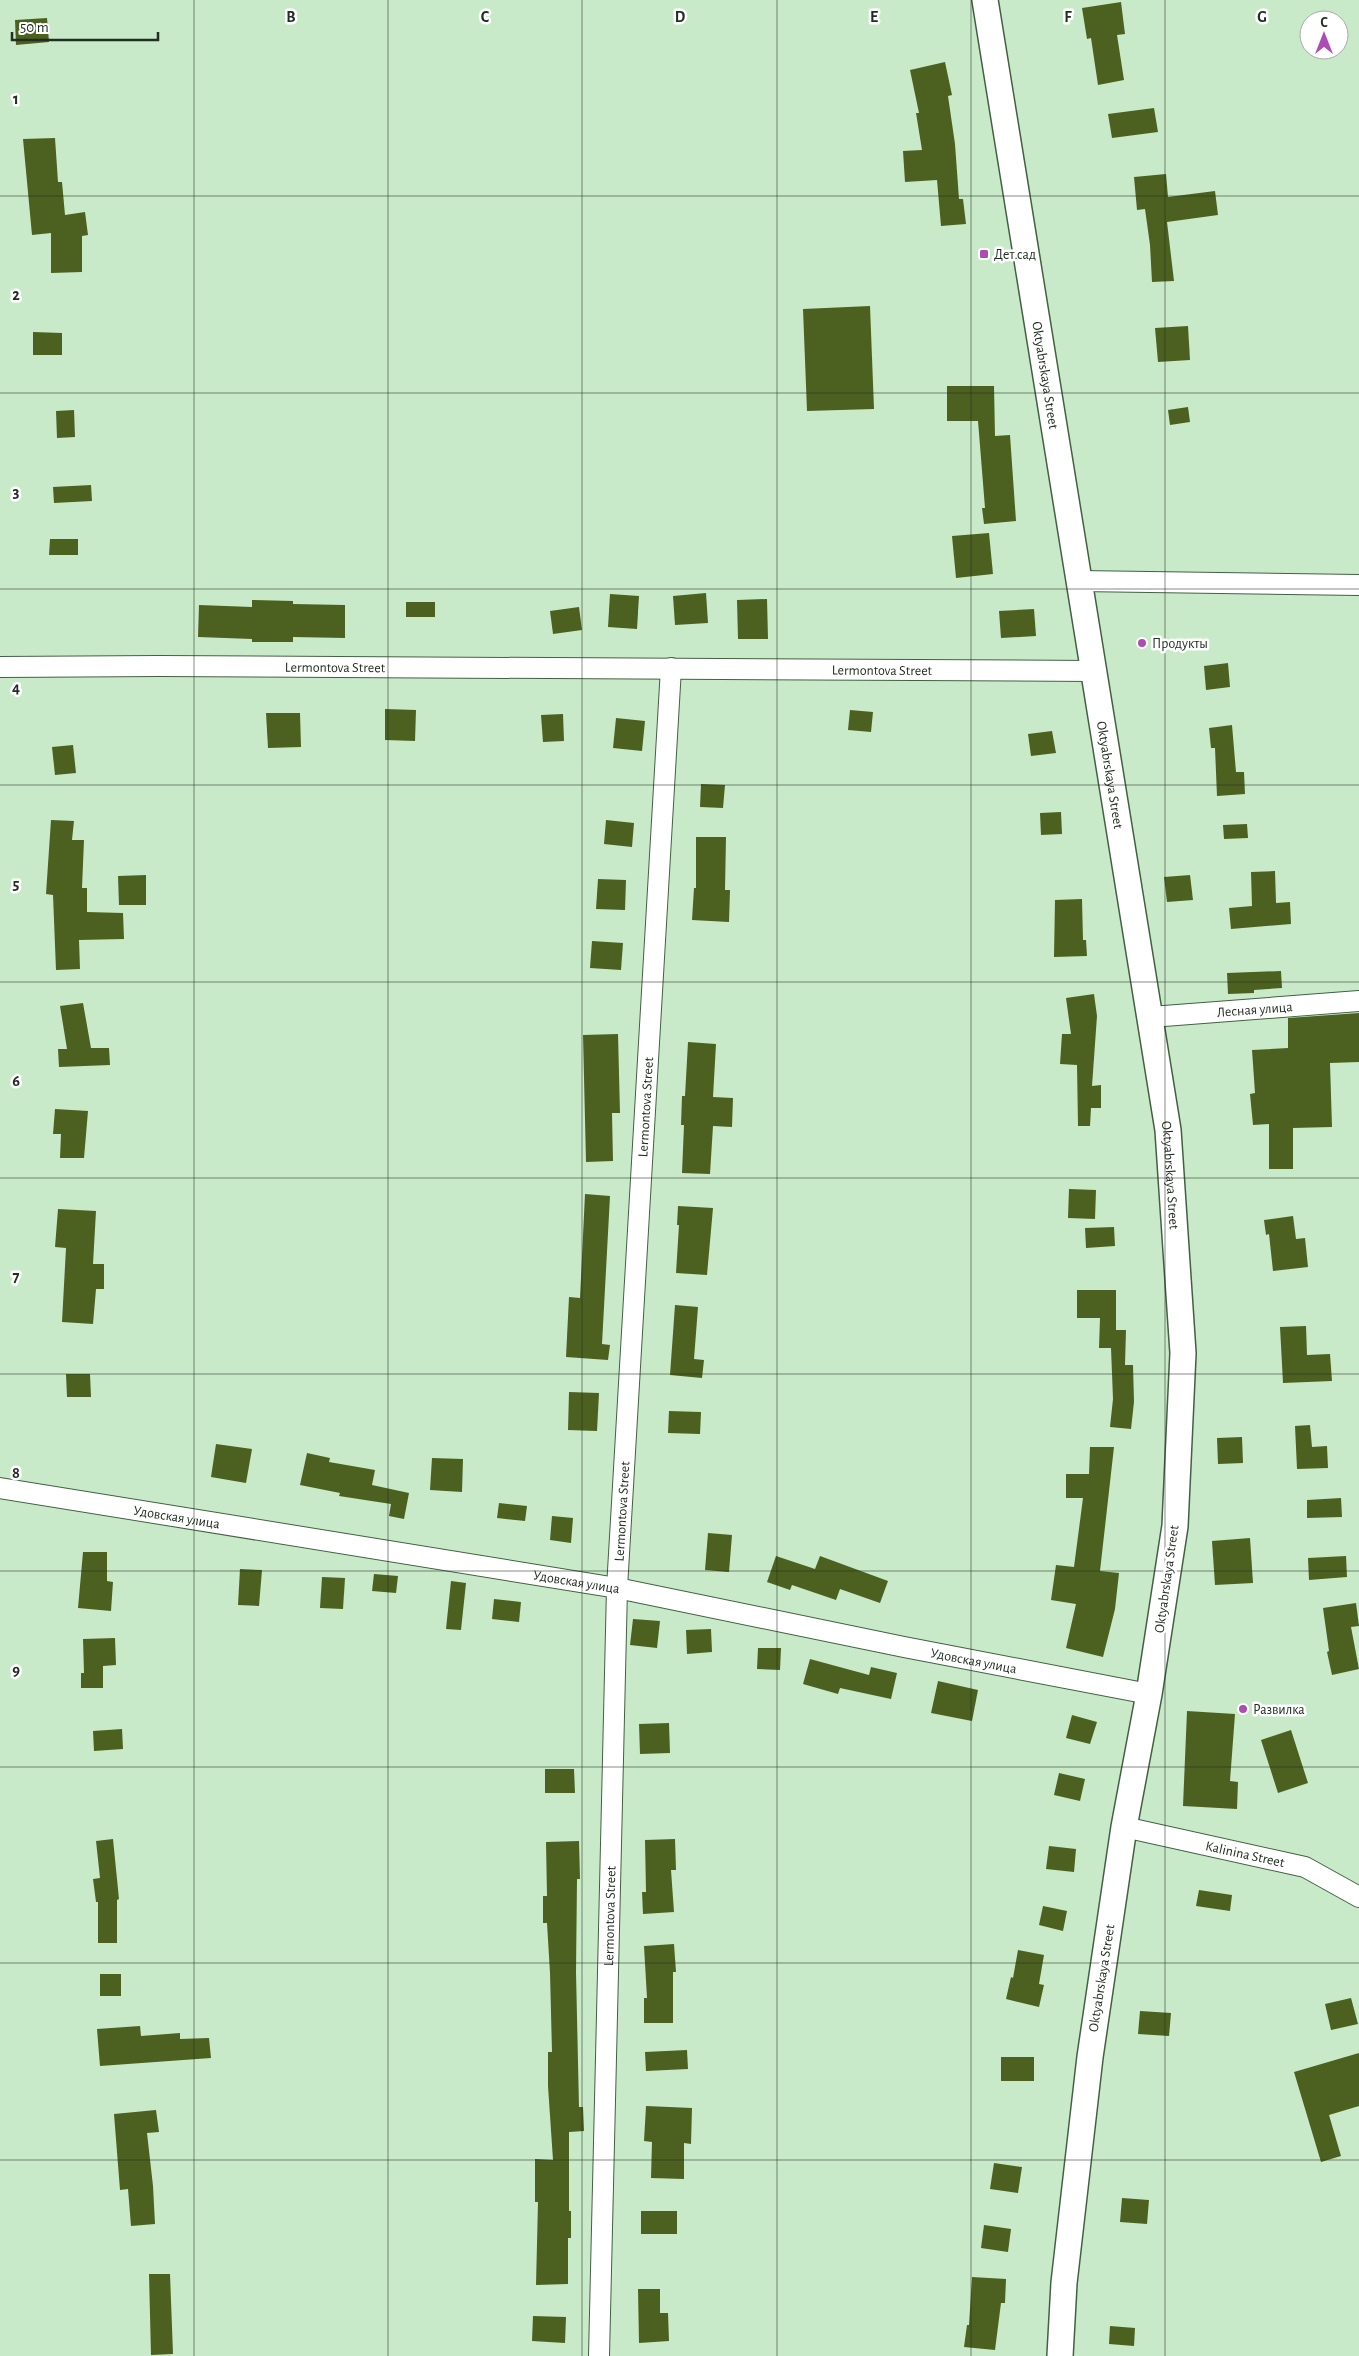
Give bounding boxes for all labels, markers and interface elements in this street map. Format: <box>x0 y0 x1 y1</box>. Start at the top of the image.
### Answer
text: B <box>286 9 296 25</box>
text: C <box>481 9 490 25</box>
text: D <box>675 9 686 25</box>
text: E <box>870 9 878 25</box>
text: F <box>1064 9 1072 25</box>
text: G <box>1257 9 1267 25</box>
scale bar <box>12 10 159 42</box>
north arrow <box>1299 10 1349 60</box>
text: С <box>1320 16 1328 30</box>
text: 50 m <box>20 20 49 35</box>
text: 1 <box>13 91 19 107</box>
marker: Дет.сад <box>978 248 990 260</box>
place label: Дет.сад <box>994 248 1036 262</box>
text: 2 <box>12 287 20 303</box>
street label: Oktyabrskaya Street <box>1029 320 1060 431</box>
text: 3 <box>13 484 20 500</box>
marker: Продукты <box>1136 637 1148 649</box>
place label: Продукты <box>1152 637 1208 651</box>
street label: Lermontova Street <box>285 661 386 675</box>
street label: Lermontova Street <box>832 664 933 678</box>
text: 4 <box>12 680 20 696</box>
street label: Oktyabrskaya Street <box>1094 720 1125 830</box>
text: 5 <box>13 876 20 892</box>
street label: Лесная улица <box>1216 1000 1294 1020</box>
street label: Lermontova Street <box>636 1056 656 1158</box>
text: 6 <box>12 1073 20 1089</box>
street label: Oktyabrskaya Street <box>1159 1120 1181 1230</box>
text: 7 <box>13 1269 20 1285</box>
street label: Lermontova Street <box>613 1460 632 1562</box>
text: 8 <box>12 1465 20 1481</box>
street label: Удовская улица <box>132 1504 221 1532</box>
street label: Oktyabrskaya Street <box>1153 1524 1182 1634</box>
street label: Удовская улица <box>532 1569 621 1596</box>
street label: Удовская улица <box>929 1646 1018 1677</box>
text: 9 <box>12 1662 20 1678</box>
marker: Развилка <box>1237 1703 1249 1715</box>
place label: Развилка <box>1253 1703 1305 1717</box>
street label: Kalinina Street <box>1204 1839 1286 1870</box>
street label: Lermontova Street <box>602 1865 618 1966</box>
street label: Oktyabrskaya Street <box>1087 1923 1117 2033</box>

